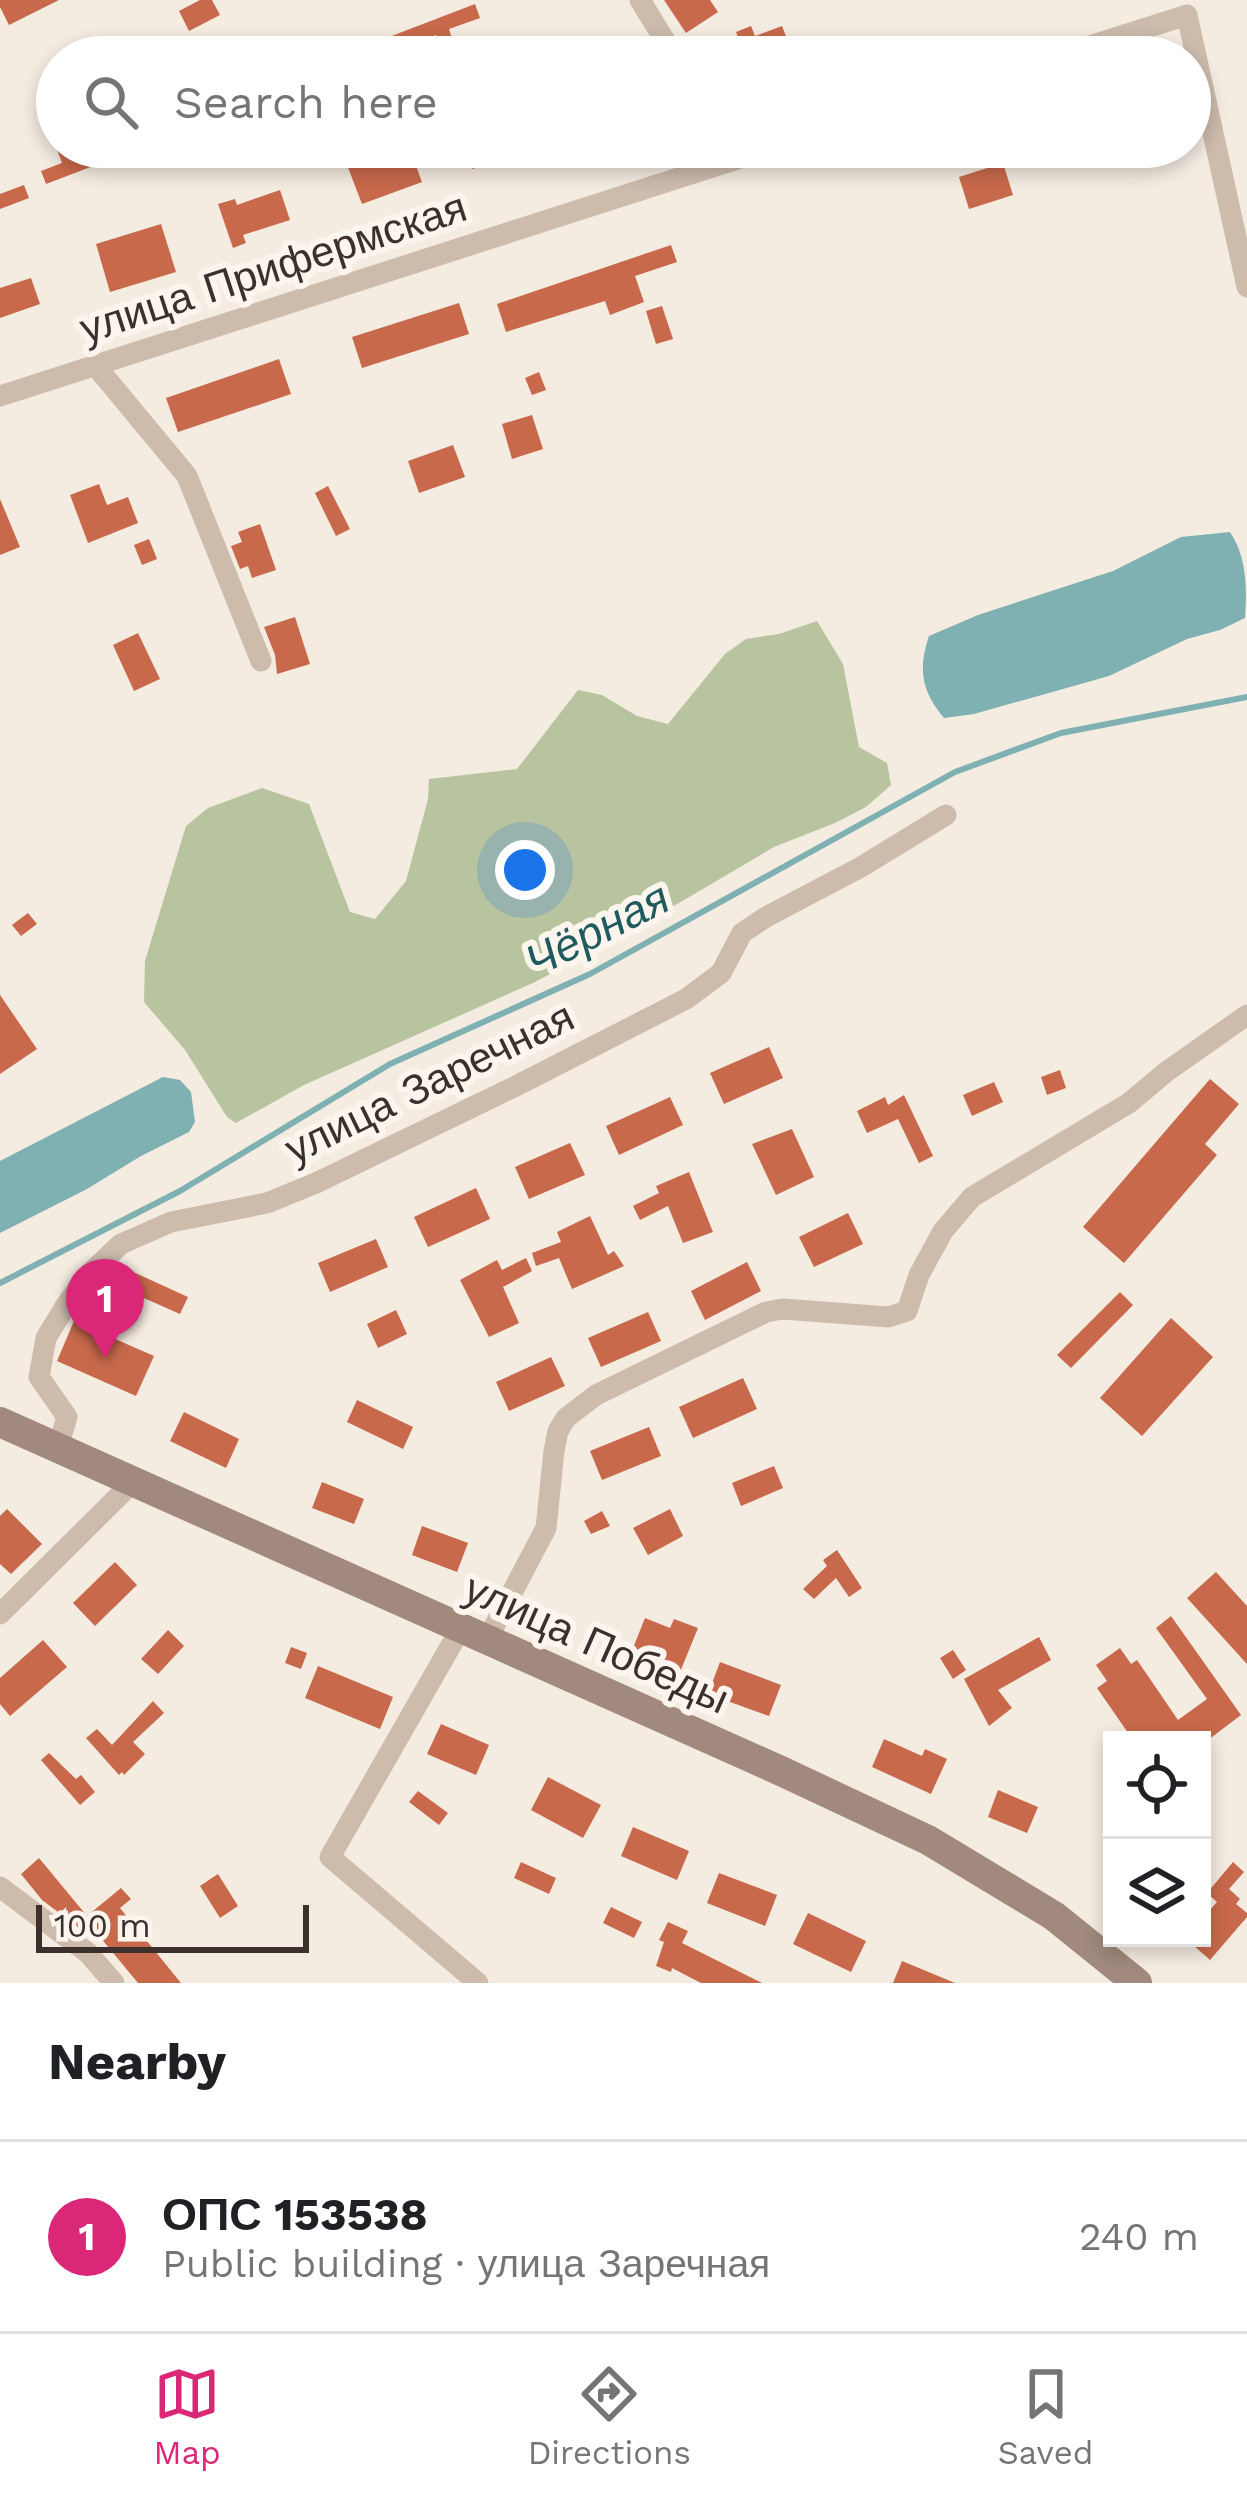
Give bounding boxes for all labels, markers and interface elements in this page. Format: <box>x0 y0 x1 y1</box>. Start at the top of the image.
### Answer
search box <box>36 36 1211 168</box>
icon: search <box>78 69 144 135</box>
text: Search here <box>174 76 438 129</box>
street label: улица Прифермская <box>74 182 473 353</box>
your location <box>495 840 555 900</box>
water label: Чёрная <box>517 871 678 988</box>
street label: улица Заречная <box>277 991 582 1174</box>
pin: 1 <box>66 1259 144 1358</box>
street label: улица Победы <box>457 1563 737 1724</box>
map controls <box>1103 1731 1211 1947</box>
button: locate <box>1103 1731 1211 1839</box>
button: layers <box>1103 1839 1211 1947</box>
scale bar <box>36 1899 309 1952</box>
text: 100 m <box>54 1906 151 1945</box>
text: Nearby <box>48 2032 226 2091</box>
text: ОПС 153538 <box>162 2188 428 2241</box>
text: 1 <box>79 2214 95 2259</box>
text: 240 m <box>1079 2214 1199 2259</box>
text: Public building · улица Заречная <box>162 2241 770 2286</box>
tab: Map <box>153 2361 221 2472</box>
tab: Directions <box>528 2361 691 2472</box>
tab: Saved <box>998 2361 1094 2472</box>

